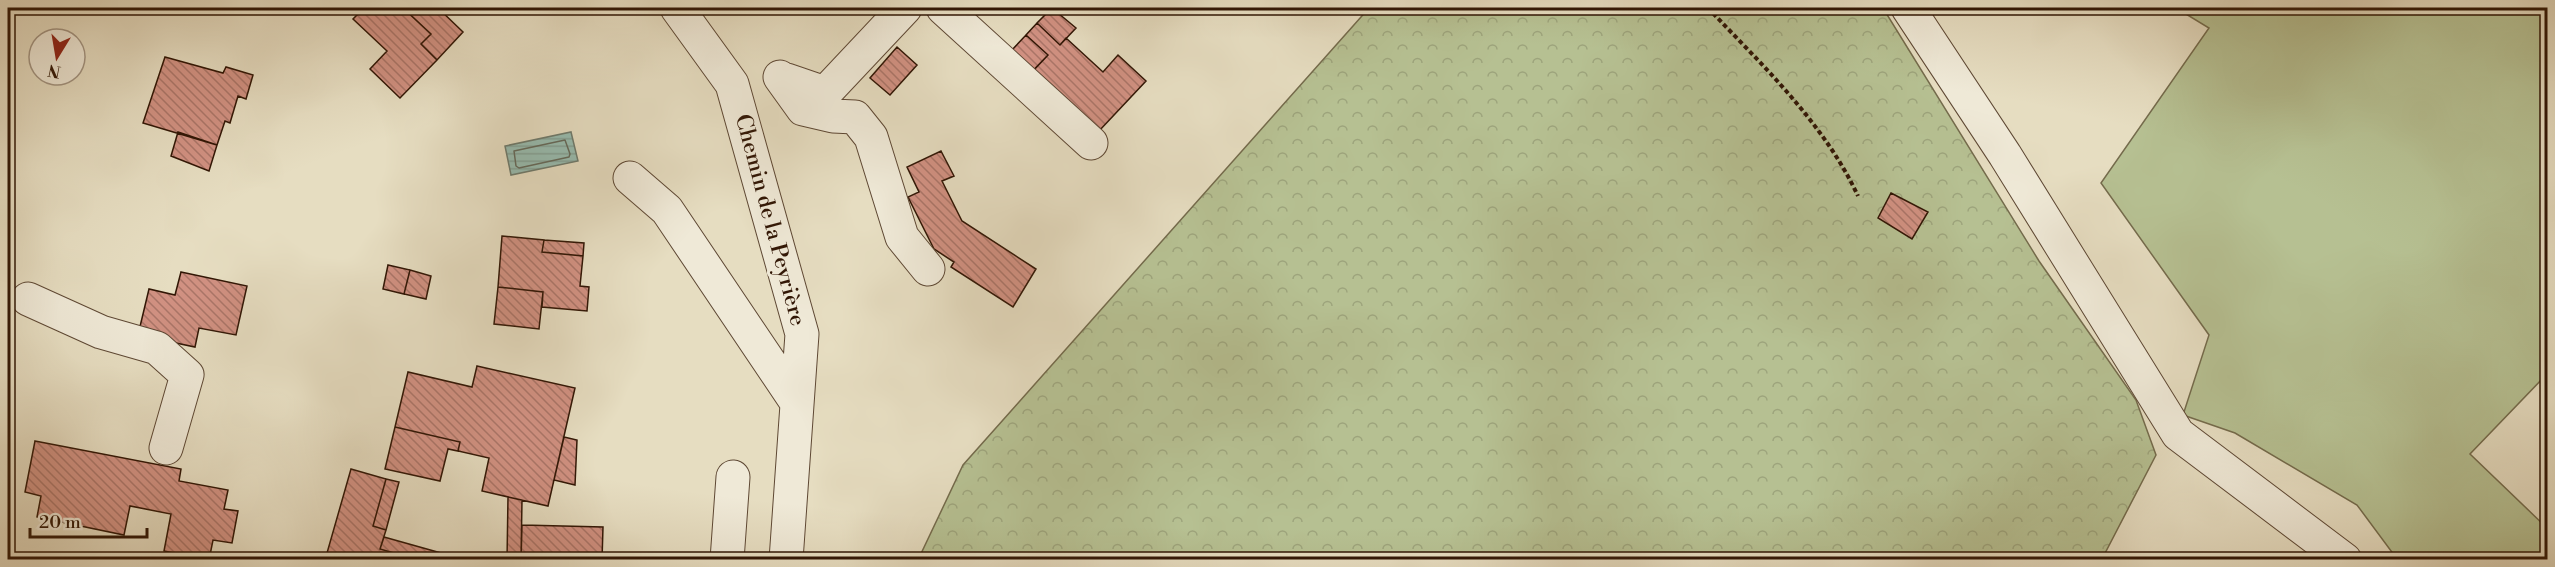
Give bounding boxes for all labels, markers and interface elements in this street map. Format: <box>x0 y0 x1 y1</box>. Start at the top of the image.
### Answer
north arrow <box>27 27 87 87</box>
text: N <box>46 60 62 82</box>
street label: Chemin de la Peyrière <box>729 111 811 329</box>
scale bar <box>30 501 147 539</box>
text: 20 m <box>39 511 81 534</box>

